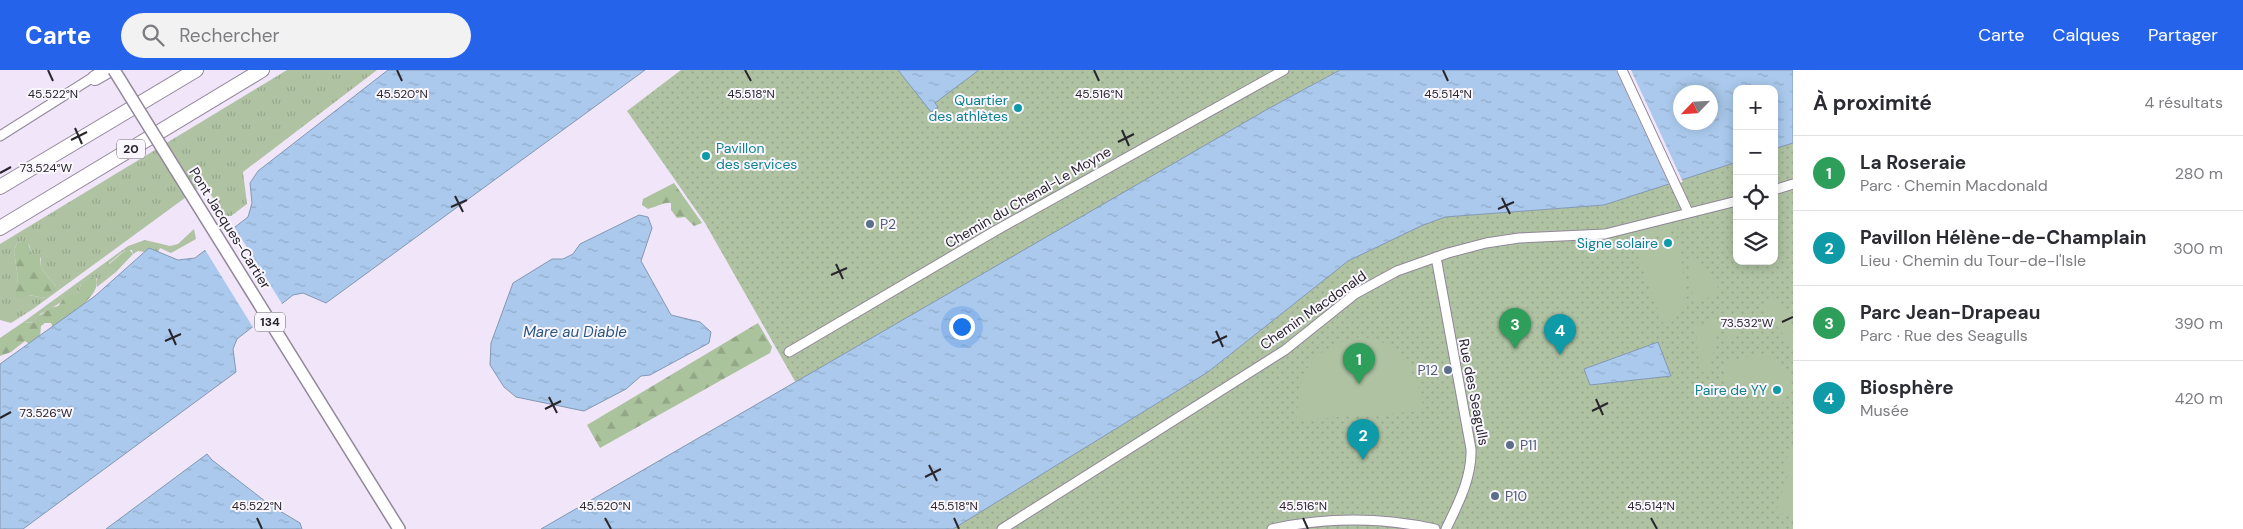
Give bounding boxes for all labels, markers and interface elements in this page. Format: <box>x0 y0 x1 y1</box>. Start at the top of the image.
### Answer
search box <box>121 13 471 58</box>
text: Carte <box>25 20 91 51</box>
icon: search <box>139 21 167 49</box>
text: Rechercher <box>179 23 280 48</box>
text: Carte <box>1978 23 2025 47</box>
text: Calques <box>2053 23 2120 47</box>
text: Partager <box>2148 23 2218 47</box>
north arrow <box>1673 85 1718 130</box>
map controls <box>1733 85 1778 265</box>
button: + <box>1733 85 1778 130</box>
text: 45.522°N <box>28 86 78 102</box>
text: 45.520°N <box>376 86 428 102</box>
text: 45.518°N <box>727 86 775 102</box>
text: 45.516°N <box>1075 86 1123 102</box>
text: 45.514°N <box>1424 86 1472 102</box>
text: À proximité <box>1813 89 1932 117</box>
place label: Quartier des athlètes <box>928 91 1008 125</box>
text: 4 résultats <box>2145 92 2223 113</box>
marker: Quartier des athlètes <box>1012 102 1024 114</box>
button: − <box>1733 130 1778 175</box>
place label: Pavillon des services <box>716 139 797 173</box>
road number: 20 <box>117 140 145 158</box>
street label: Chemin du Chenal-Le Moyne <box>942 142 1114 252</box>
marker: Pavillon des services <box>700 150 712 162</box>
text: La Roseraie <box>1860 150 1966 175</box>
text: 73.524°W <box>20 160 73 176</box>
text: 1 <box>1826 163 1832 184</box>
text: 280 m <box>2175 163 2223 184</box>
street label: Pont Jacques-Cartier <box>185 164 275 292</box>
button: locate <box>1733 175 1778 220</box>
text: Parc · Chemin Macdonald <box>1860 175 2048 196</box>
place label: P2 <box>880 215 896 233</box>
marker: P2 <box>864 218 876 230</box>
button: layers <box>1733 220 1778 265</box>
text: Pavillon Hélène-de-Champlain <box>1860 225 2147 250</box>
place label: Signe solaire <box>1577 234 1658 252</box>
marker: Signe solaire <box>1662 237 1674 249</box>
text: 2 <box>1824 238 1834 259</box>
text: 300 m <box>2173 238 2223 259</box>
text: Lieu · Chemin du Tour-de-l'Isle <box>1860 250 2086 271</box>
street label: Chemin Macdonald <box>1256 267 1370 353</box>
text: Parc Jean-Drapeau <box>1860 300 2040 325</box>
pin: 3 <box>1499 308 1531 349</box>
road number: 134 <box>255 312 285 332</box>
text: 3 <box>1824 313 1834 334</box>
text: 390 m <box>2175 313 2223 334</box>
your location <box>949 314 975 340</box>
pin: 4 <box>1544 314 1576 355</box>
text: 73.532°W <box>1721 315 1774 331</box>
water label: Mare au Diable <box>523 322 627 342</box>
text: Parc · Rue des Seagulls <box>1860 325 2028 346</box>
street label: Rue des Seagulls <box>1455 337 1493 447</box>
pin: 1 <box>1343 343 1375 384</box>
place label: P12 <box>1417 361 1438 379</box>
marker: P12 <box>1442 364 1454 376</box>
text: Biosphère <box>1860 375 1954 400</box>
place label: Paire de YY <box>1695 381 1767 399</box>
marker: Paire de YY <box>1771 384 1783 396</box>
text: 4 <box>1824 388 1834 409</box>
text: 420 m <box>2175 388 2223 409</box>
text: Musée <box>1860 400 1909 421</box>
text: 73.526°W <box>20 405 73 421</box>
pin: 2 <box>1347 419 1379 460</box>
place label: P11 <box>1520 436 1537 454</box>
marker: P11 <box>1504 439 1516 451</box>
place label: P10 <box>1505 487 1527 505</box>
marker: P10 <box>1489 490 1501 502</box>
text: 45.522°N <box>232 498 282 514</box>
text: 45.520°N <box>579 498 631 514</box>
text: 45.518°N <box>930 498 978 514</box>
text: 45.516°N <box>1279 498 1327 514</box>
text: 45.514°N <box>1627 498 1675 514</box>

